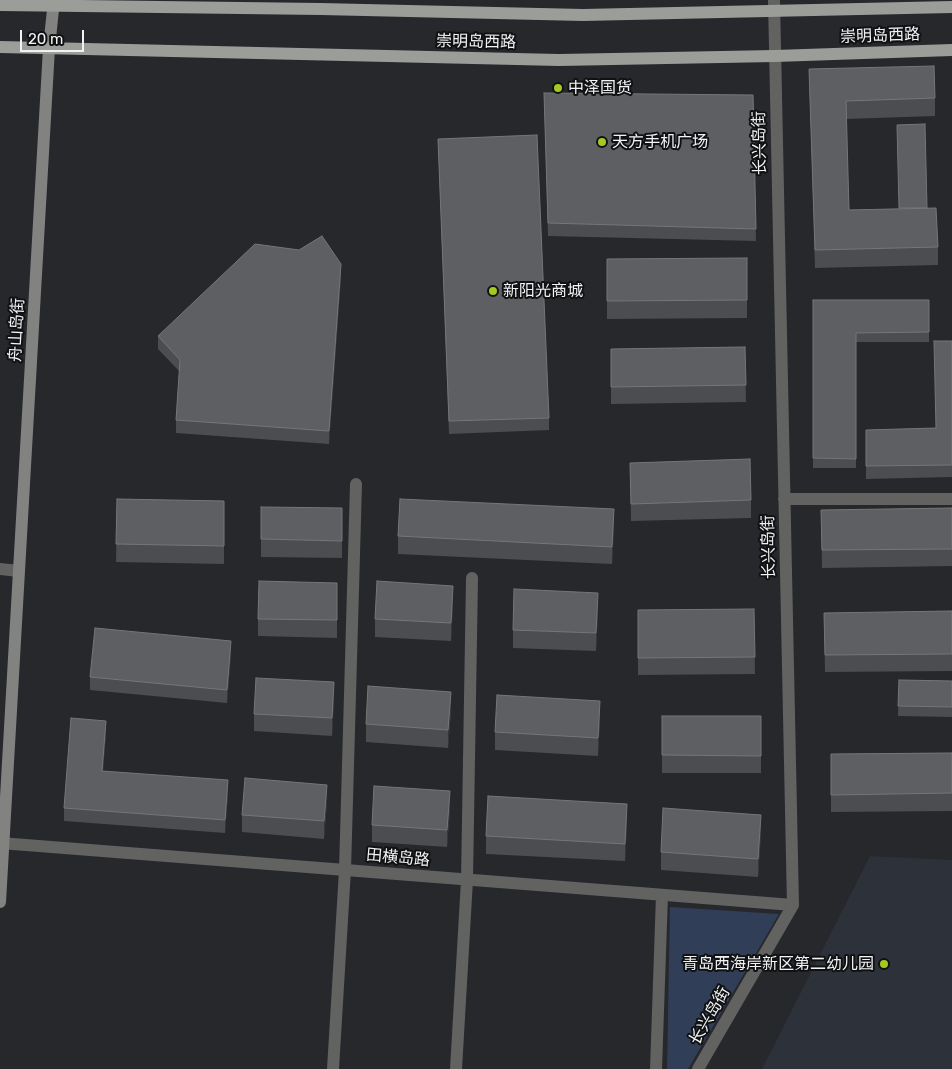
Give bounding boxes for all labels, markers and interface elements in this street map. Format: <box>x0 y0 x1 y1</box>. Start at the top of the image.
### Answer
scale bar <box>22 20 86 52</box>
street label: 崇明岛西路 <box>840 25 920 47</box>
text: 20 m <box>28 30 63 48</box>
street label: 崇明岛西路 <box>436 32 516 52</box>
place label: 中泽国货 <box>568 78 632 98</box>
marker: 中泽国货 <box>552 82 564 94</box>
street label: 长兴岛街 <box>750 111 770 175</box>
place label: 天方手机广场 <box>612 132 708 152</box>
marker: 天方手机广场 <box>596 136 608 148</box>
place label: 新阳光商城 <box>503 281 583 301</box>
marker: 新阳光商城 <box>487 285 499 297</box>
street label: 舟山岛街 <box>6 298 28 362</box>
street label: 长兴岛街 <box>759 515 779 579</box>
street label: 田横岛路 <box>365 846 431 870</box>
place label: 青岛西海岸新区第二幼儿园 <box>682 954 874 974</box>
marker: 青岛西海岸新区第二幼儿园 <box>878 958 890 970</box>
street label: 长兴岛街 <box>686 983 734 1049</box>

